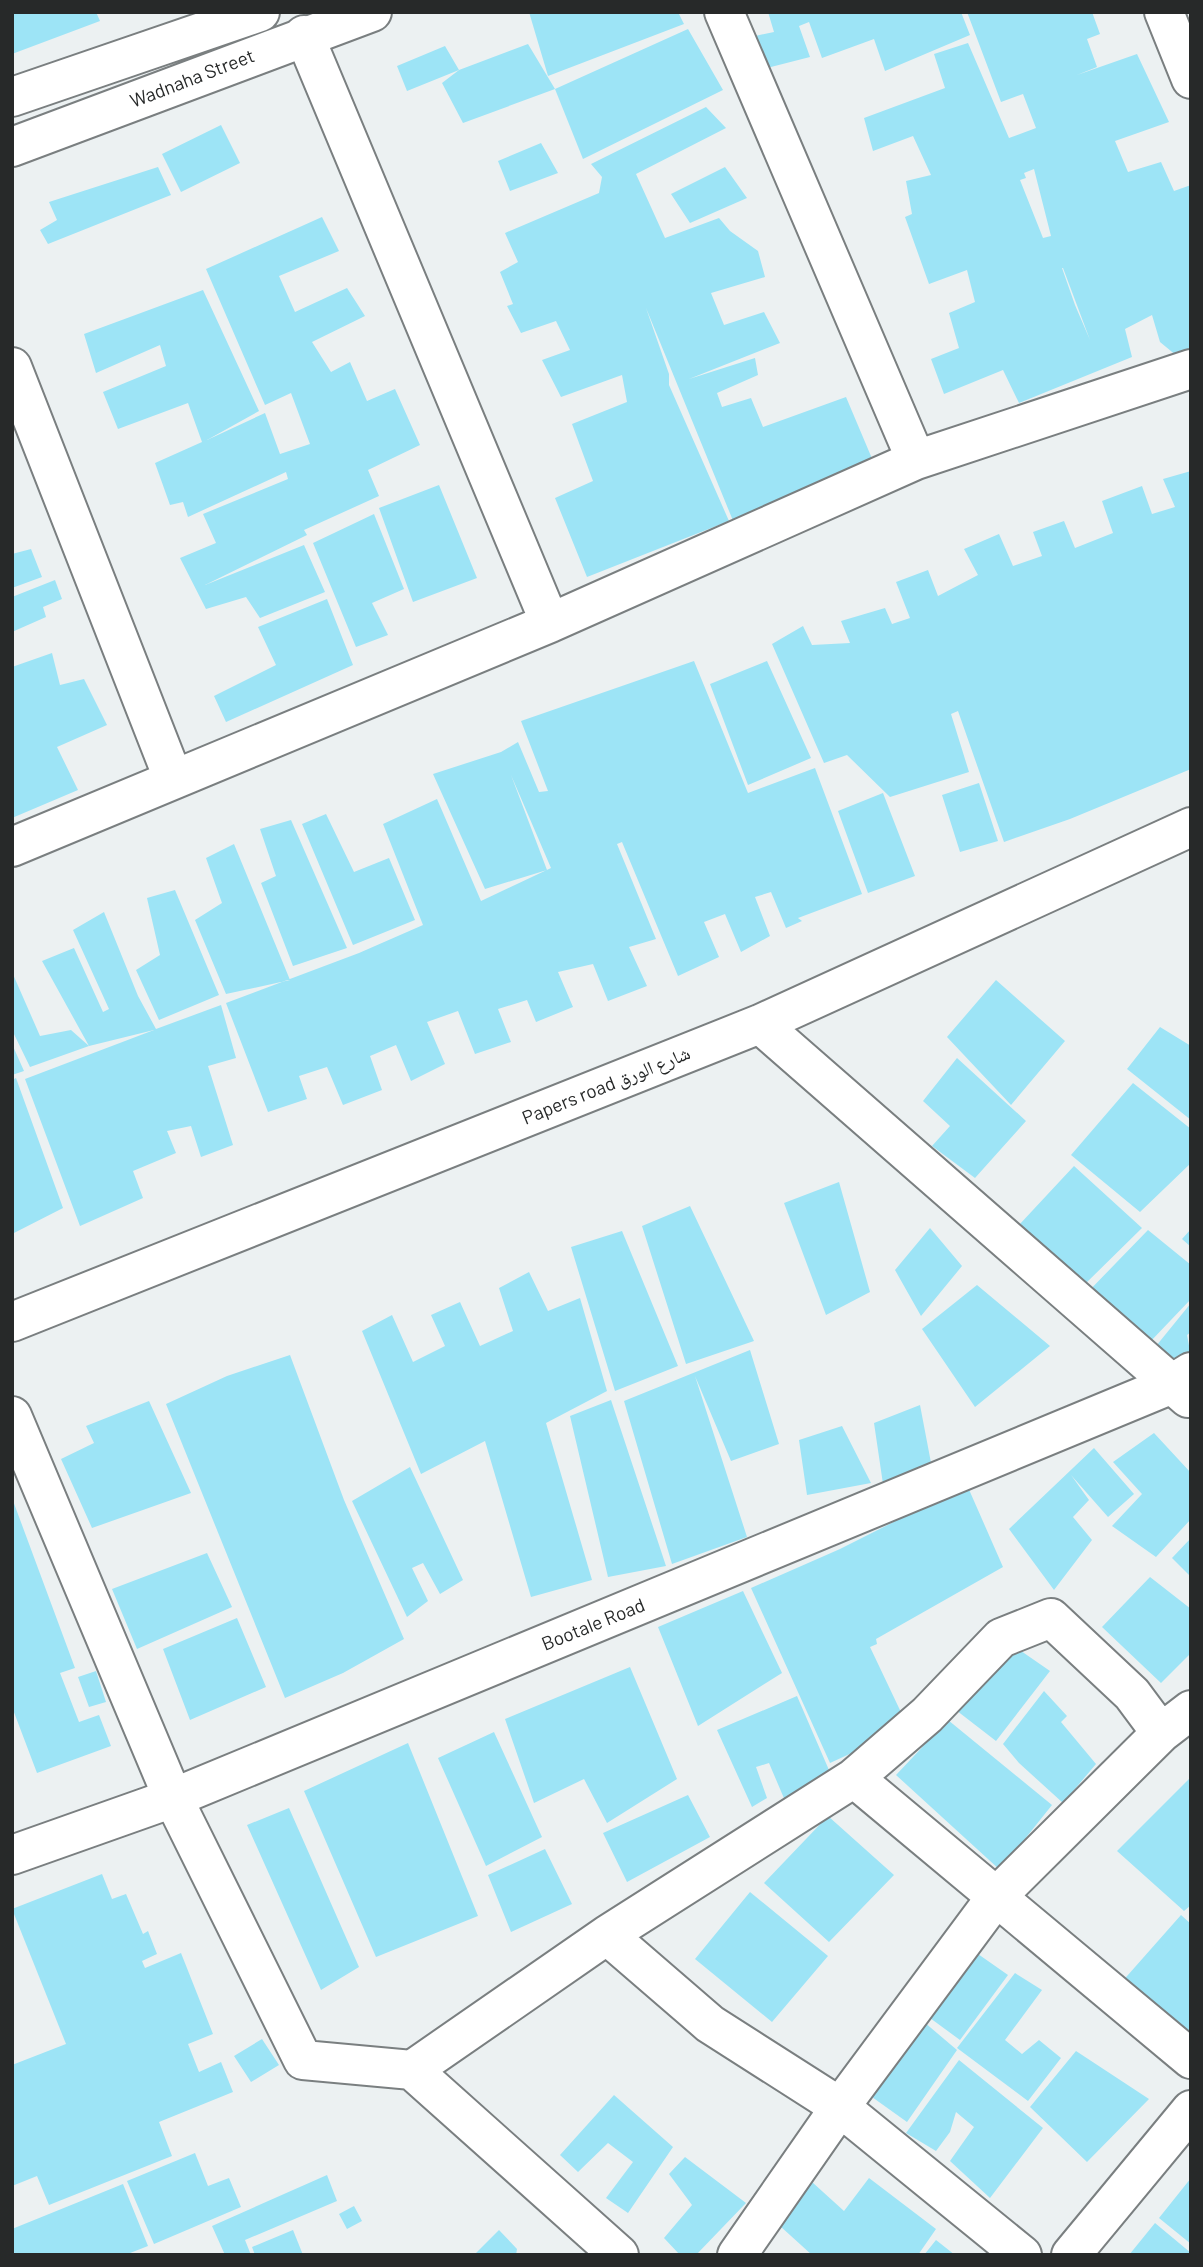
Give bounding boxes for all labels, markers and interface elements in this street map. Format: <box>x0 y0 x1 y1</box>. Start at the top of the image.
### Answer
street label: Wadnaha Street <box>126 43 257 112</box>
street label: Papers road شارع الورق <box>518 1040 694 1130</box>
street label: Bootale Road <box>538 1592 648 1655</box>

